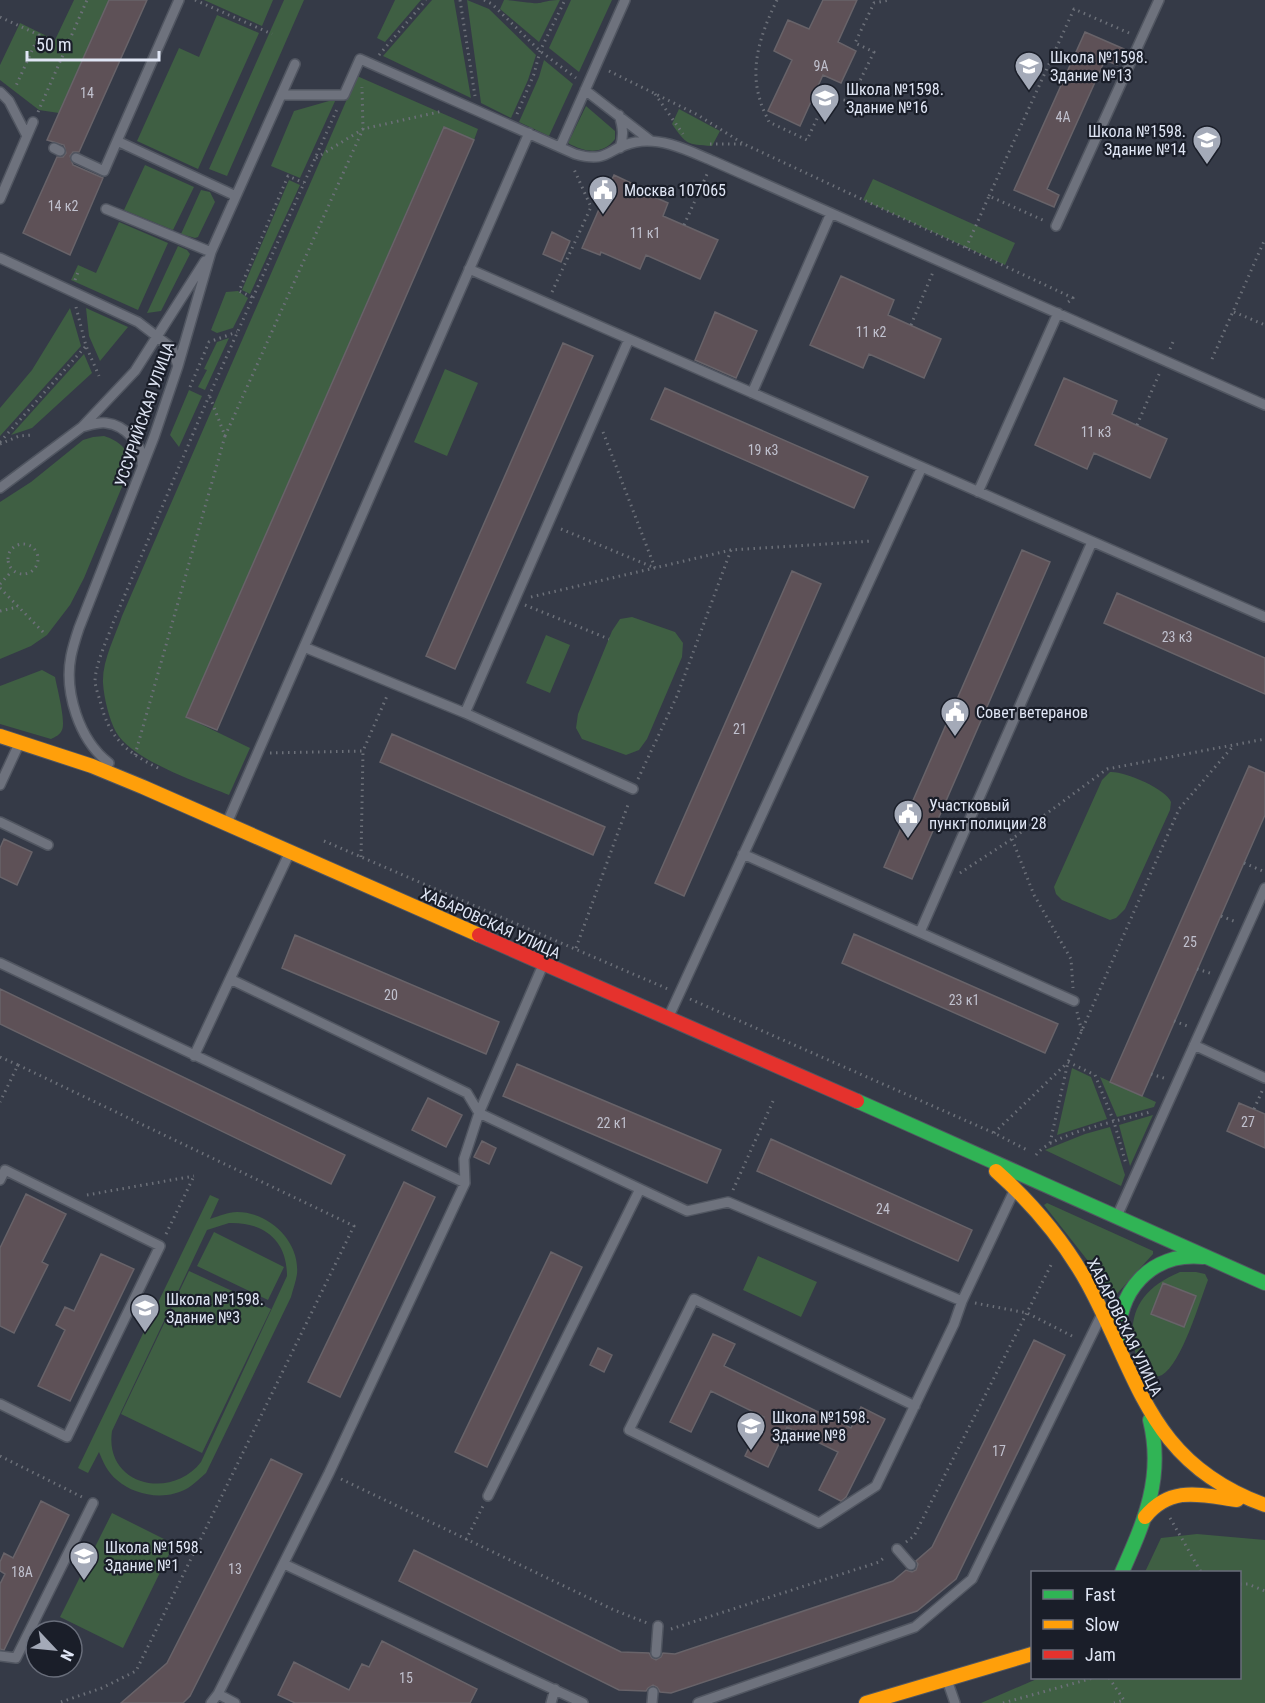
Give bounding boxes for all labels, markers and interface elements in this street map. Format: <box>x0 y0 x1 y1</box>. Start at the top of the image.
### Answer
scale bar <box>27 24 159 62</box>
text: 50 m <box>36 34 71 55</box>
place label: Школа №1598. Здание №13 <box>1050 48 1148 85</box>
school or university icon: Школа №1598. Здание №13 <box>1013 50 1045 92</box>
house number: 9А <box>814 58 828 74</box>
place label: Школа №1598. Здание №16 <box>846 80 944 117</box>
school or university icon: Школа №1598. Здание №16 <box>809 82 841 124</box>
house number: 14 <box>80 85 94 101</box>
house number: 4А <box>1056 109 1070 125</box>
place label: Школа №1598. Здание №14 <box>1088 122 1186 159</box>
school or university icon: Школа №1598. Здание №14 <box>1191 124 1223 166</box>
public building icon: Москва 107065 <box>587 174 619 216</box>
place label: Москва 107065 <box>624 181 726 200</box>
house number: 14 к2 <box>48 198 78 214</box>
house number: 11 к1 <box>630 225 660 241</box>
house number: 11 к2 <box>856 324 886 340</box>
street label: УССУРИЙСКАЯ УЛИЦА <box>111 339 178 489</box>
house number: 11 к3 <box>1081 424 1111 440</box>
house number: 19 к3 <box>748 442 778 458</box>
house number: 23 к3 <box>1162 629 1192 645</box>
public building icon: Совет ветеранов <box>939 696 971 738</box>
place label: Совет ветеранов <box>976 703 1088 722</box>
house number: 21 <box>733 721 747 737</box>
place label: Участковый пункт полиции 28 <box>929 796 1047 833</box>
public building icon: Участковый пункт полиции 28 <box>892 798 924 840</box>
street label: ХАБАРОВСКАЯ УЛИЦА <box>418 884 564 963</box>
house number: 25 <box>1183 934 1197 950</box>
house number: 20 <box>384 987 398 1003</box>
house number: 23 к1 <box>949 992 979 1008</box>
house number: 27 <box>1241 1114 1255 1130</box>
house number: 22 к1 <box>597 1115 627 1131</box>
house number: 24 <box>876 1201 890 1217</box>
street label: ХАБАРОВСКАЯ УЛИЦА <box>1083 1255 1166 1399</box>
place label: Школа №1598. Здание №3 <box>166 1290 264 1327</box>
school or university icon: Школа №1598. Здание №3 <box>129 1292 161 1334</box>
place label: Школа №1598. Здание №8 <box>772 1408 870 1445</box>
school or university icon: Школа №1598. Здание №8 <box>735 1410 767 1452</box>
house number: 17 <box>992 1443 1006 1459</box>
place label: Школа №1598. Здание №1 <box>105 1538 203 1575</box>
school or university icon: Школа №1598. Здание №1 <box>68 1540 100 1582</box>
house number: 13 <box>228 1561 242 1577</box>
house number: 18А <box>11 1564 33 1580</box>
legend <box>1031 1571 1241 1679</box>
text: Fast <box>1085 1584 1116 1605</box>
text: Slow <box>1085 1614 1120 1635</box>
north arrow <box>24 1619 84 1679</box>
text: Jam <box>1085 1644 1116 1665</box>
text: N <box>56 1647 78 1664</box>
house number: 15 <box>399 1670 413 1686</box>

